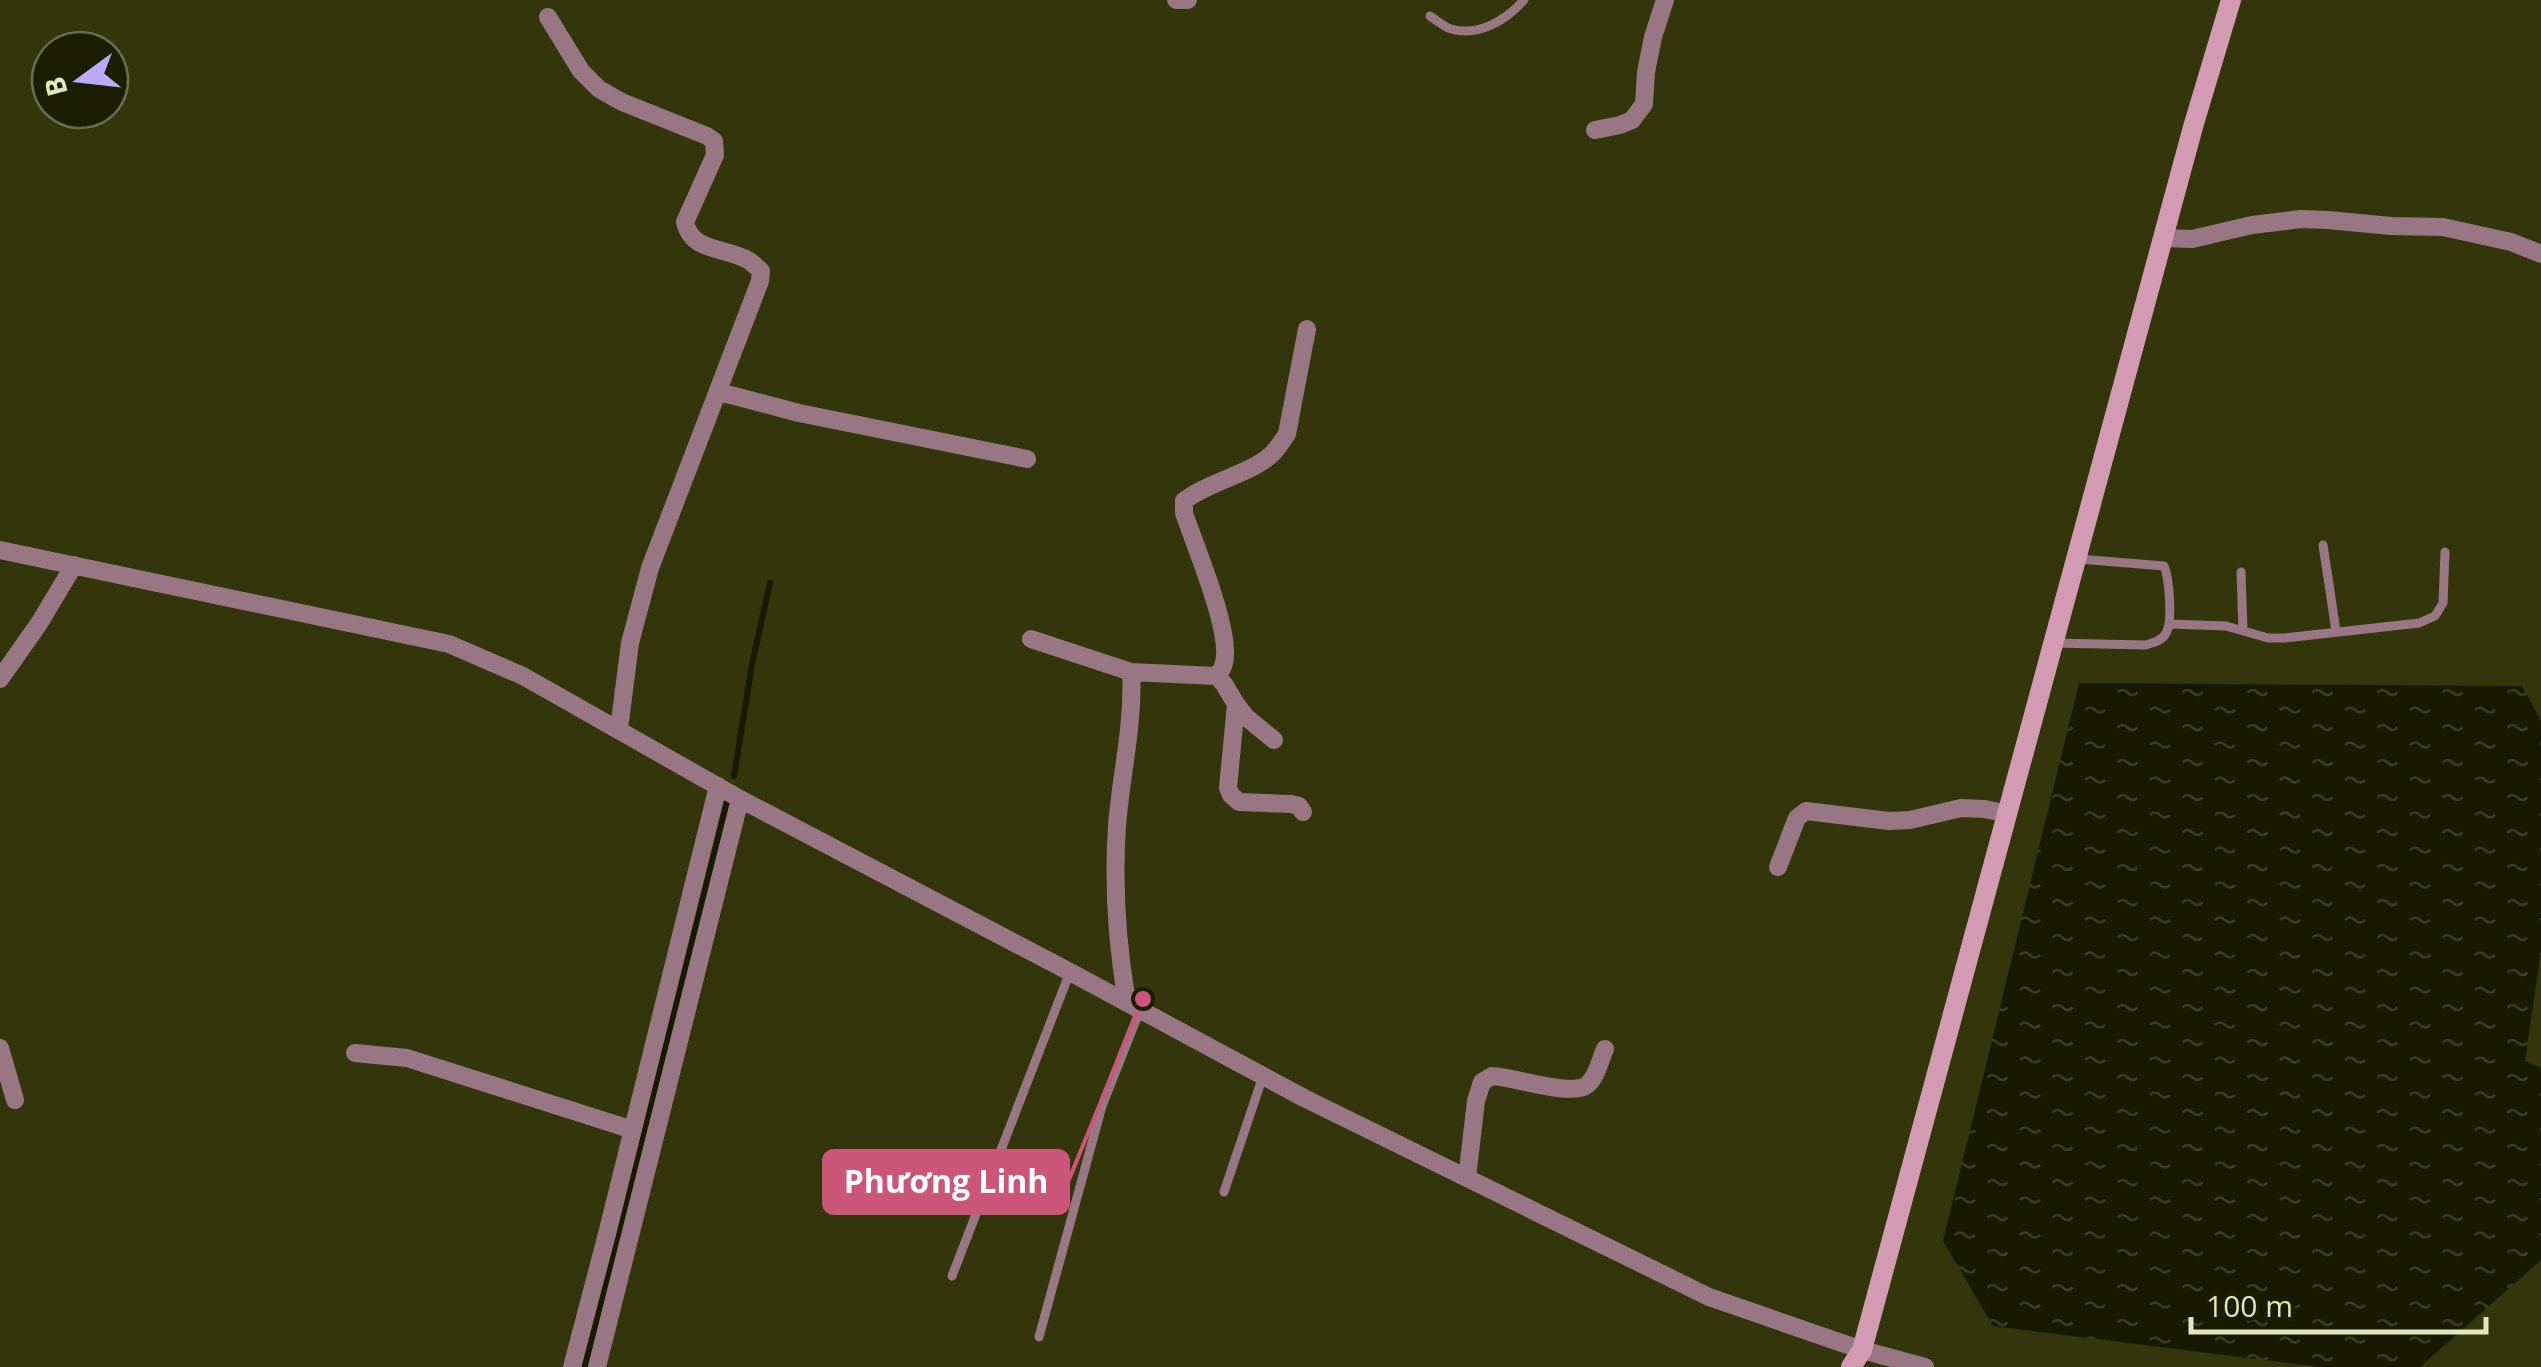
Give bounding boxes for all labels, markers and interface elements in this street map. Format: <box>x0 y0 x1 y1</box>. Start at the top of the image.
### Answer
north arrow <box>30 30 130 130</box>
text: B <box>34 73 76 101</box>
callout: Phương Linh <box>824 1151 1068 1213</box>
text: Phương Linh <box>844 1159 1048 1202</box>
scale bar <box>2191 1272 2486 1334</box>
text: 100 m <box>2206 1285 2293 1326</box>

